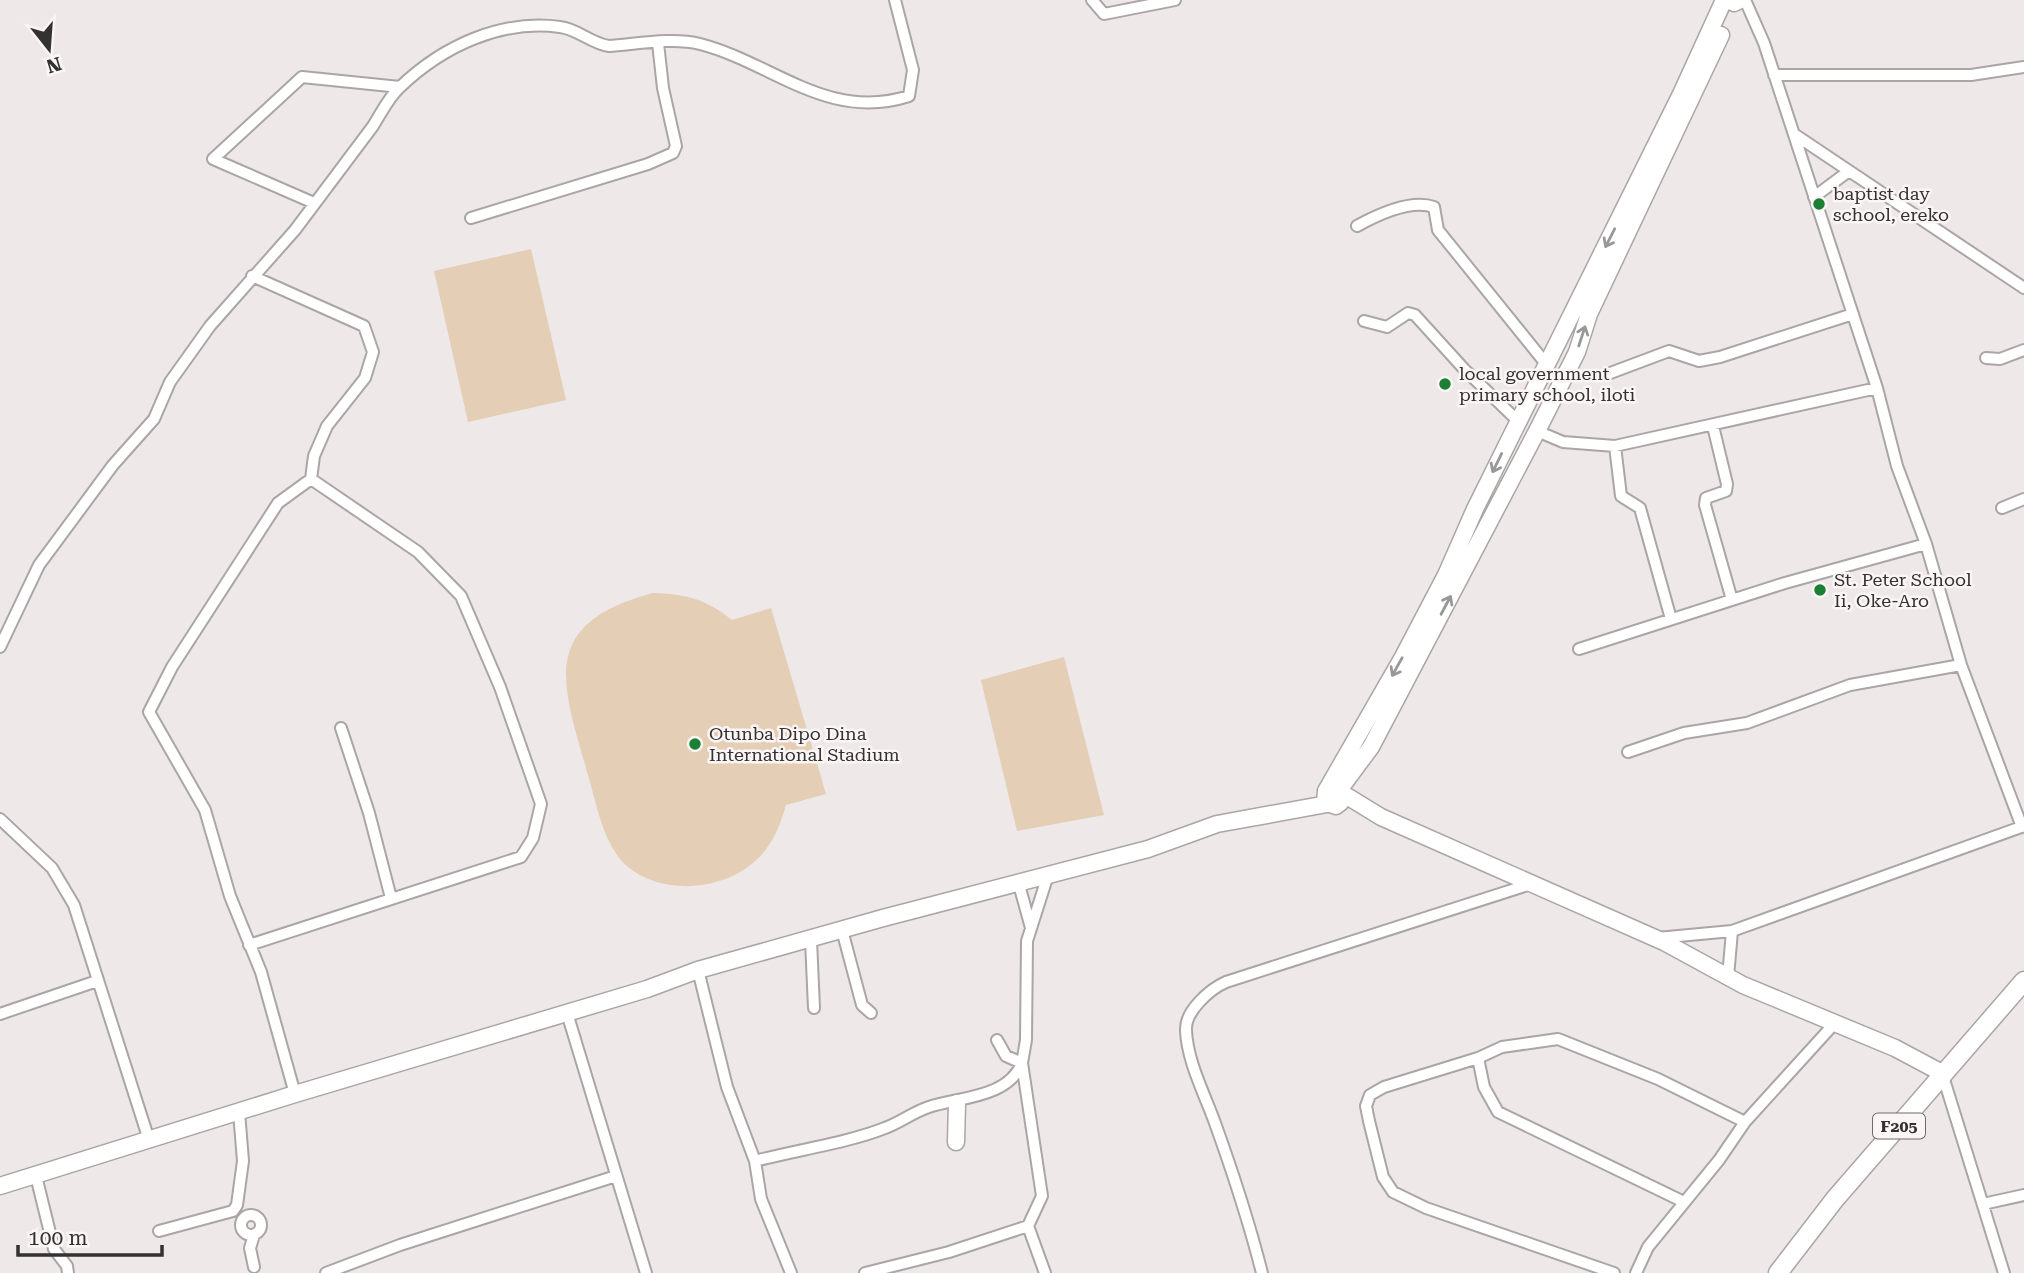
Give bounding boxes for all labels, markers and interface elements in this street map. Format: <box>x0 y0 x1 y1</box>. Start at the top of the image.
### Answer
north arrow <box>14 14 84 84</box>
text: N <box>43 52 64 78</box>
place label: baptist day school, ereko <box>1833 183 1949 225</box>
marker: baptist day school, ereko <box>1811 196 1827 212</box>
one-way arrow <box>1602 227 1616 248</box>
one-way arrow <box>1576 326 1589 348</box>
place label: local government primary school, iloti <box>1459 363 1635 405</box>
marker: local government primary school, iloti <box>1437 376 1453 392</box>
one-way arrow <box>1489 452 1503 473</box>
place label: St. Peter School Ii, Oke-Aro <box>1834 569 1972 611</box>
marker: St. Peter School Ii, Oke-Aro <box>1812 582 1828 598</box>
one-way arrow <box>1440 595 1453 616</box>
one-way arrow <box>1390 657 1404 677</box>
place label: Otunba Dipo Dina International Stadium <box>709 723 900 765</box>
marker: Otunba Dipo Dina International Stadium <box>687 736 703 752</box>
road number: F205 <box>1873 1114 1925 1138</box>
scale bar <box>18 1214 161 1258</box>
text: 100 m <box>28 1226 88 1250</box>

